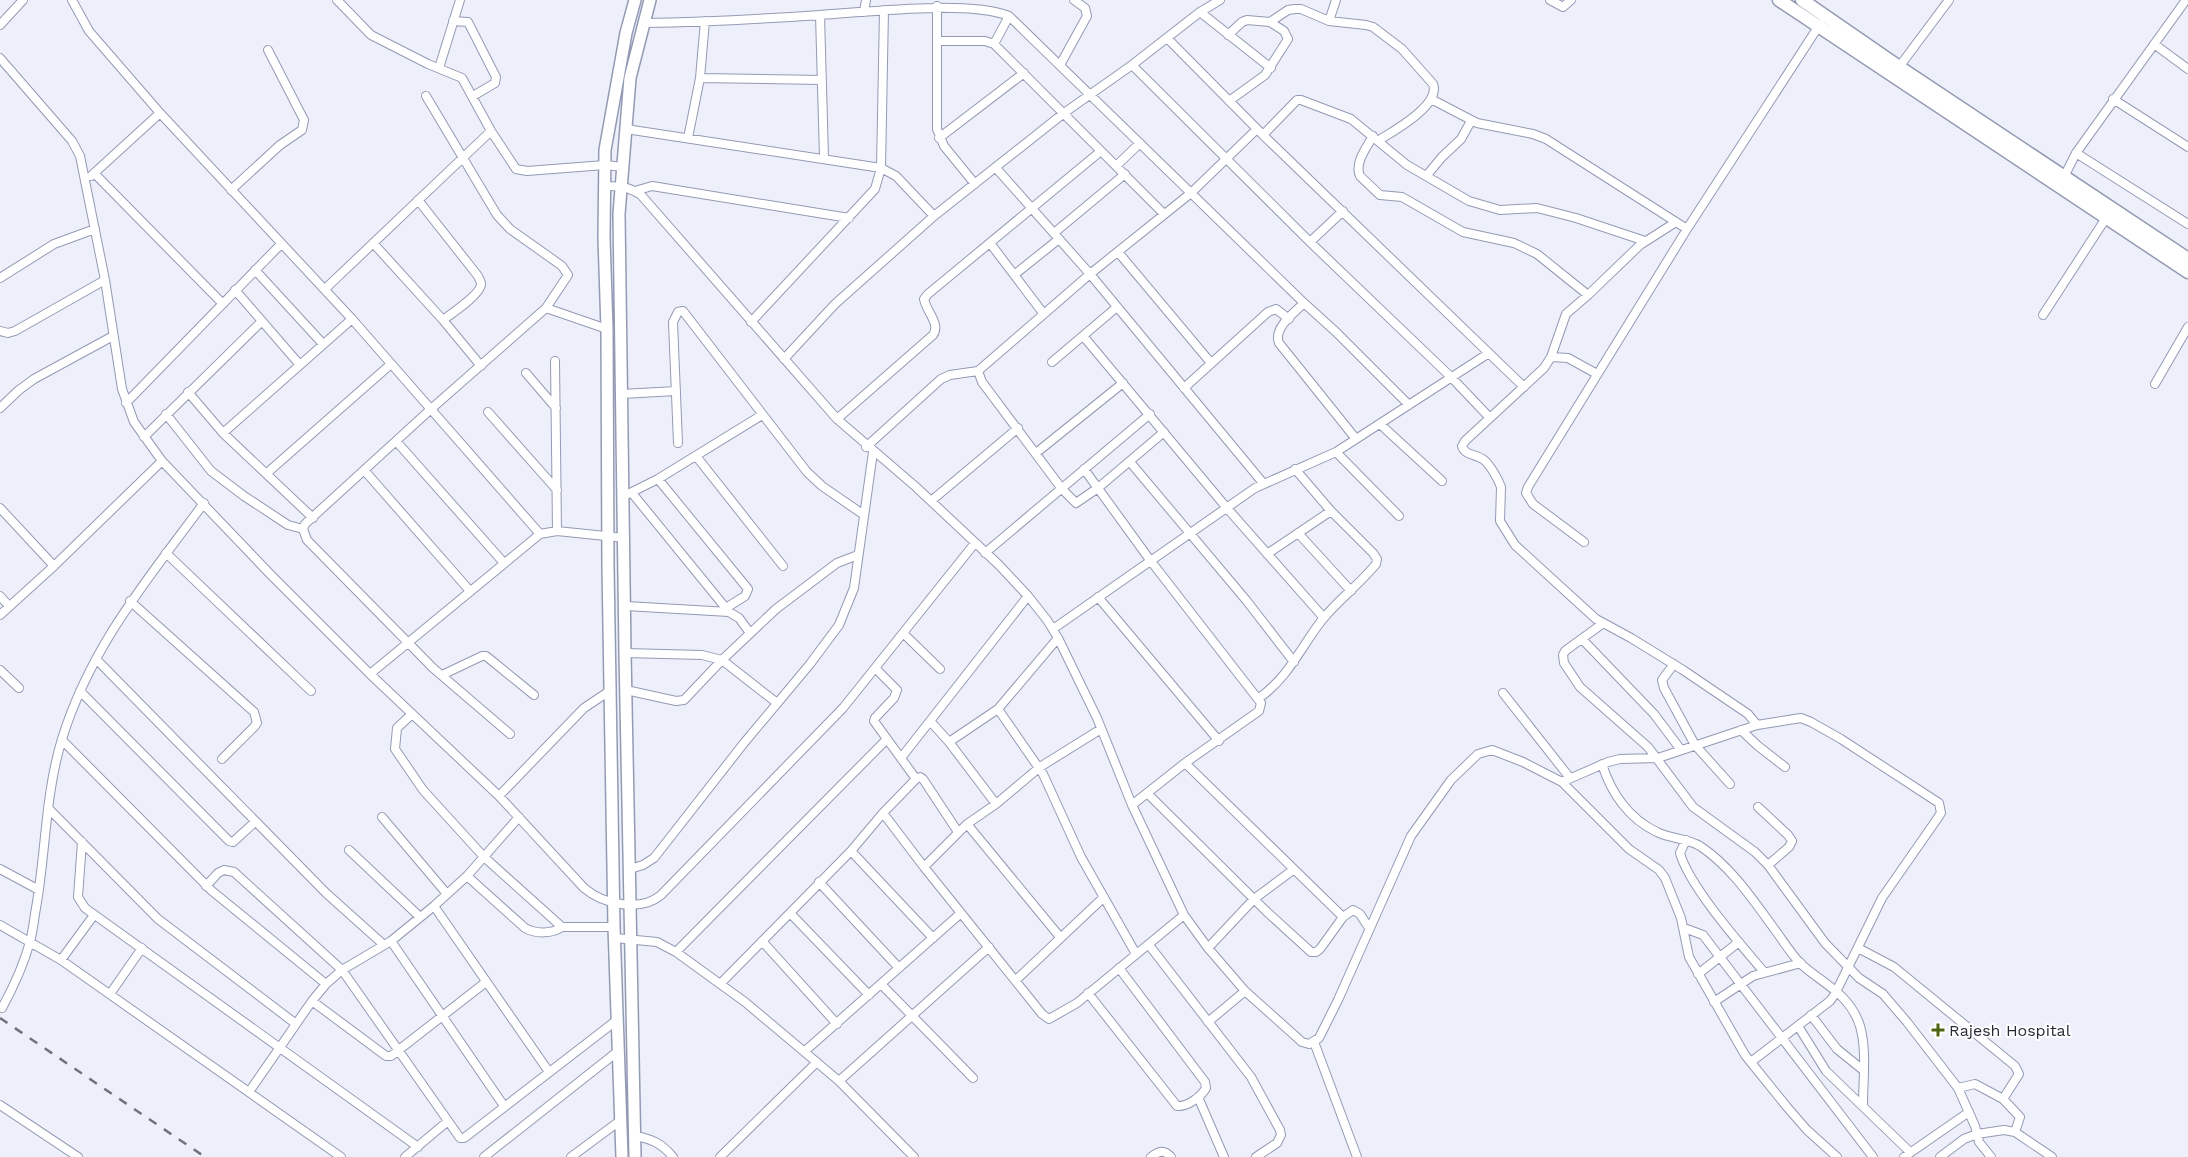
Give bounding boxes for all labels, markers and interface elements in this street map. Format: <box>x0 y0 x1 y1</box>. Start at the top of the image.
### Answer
place label: Rajesh Hospital <box>1949 1021 2071 1040</box>
marker: Rajesh Hospital <box>1931 1023 1945 1037</box>

